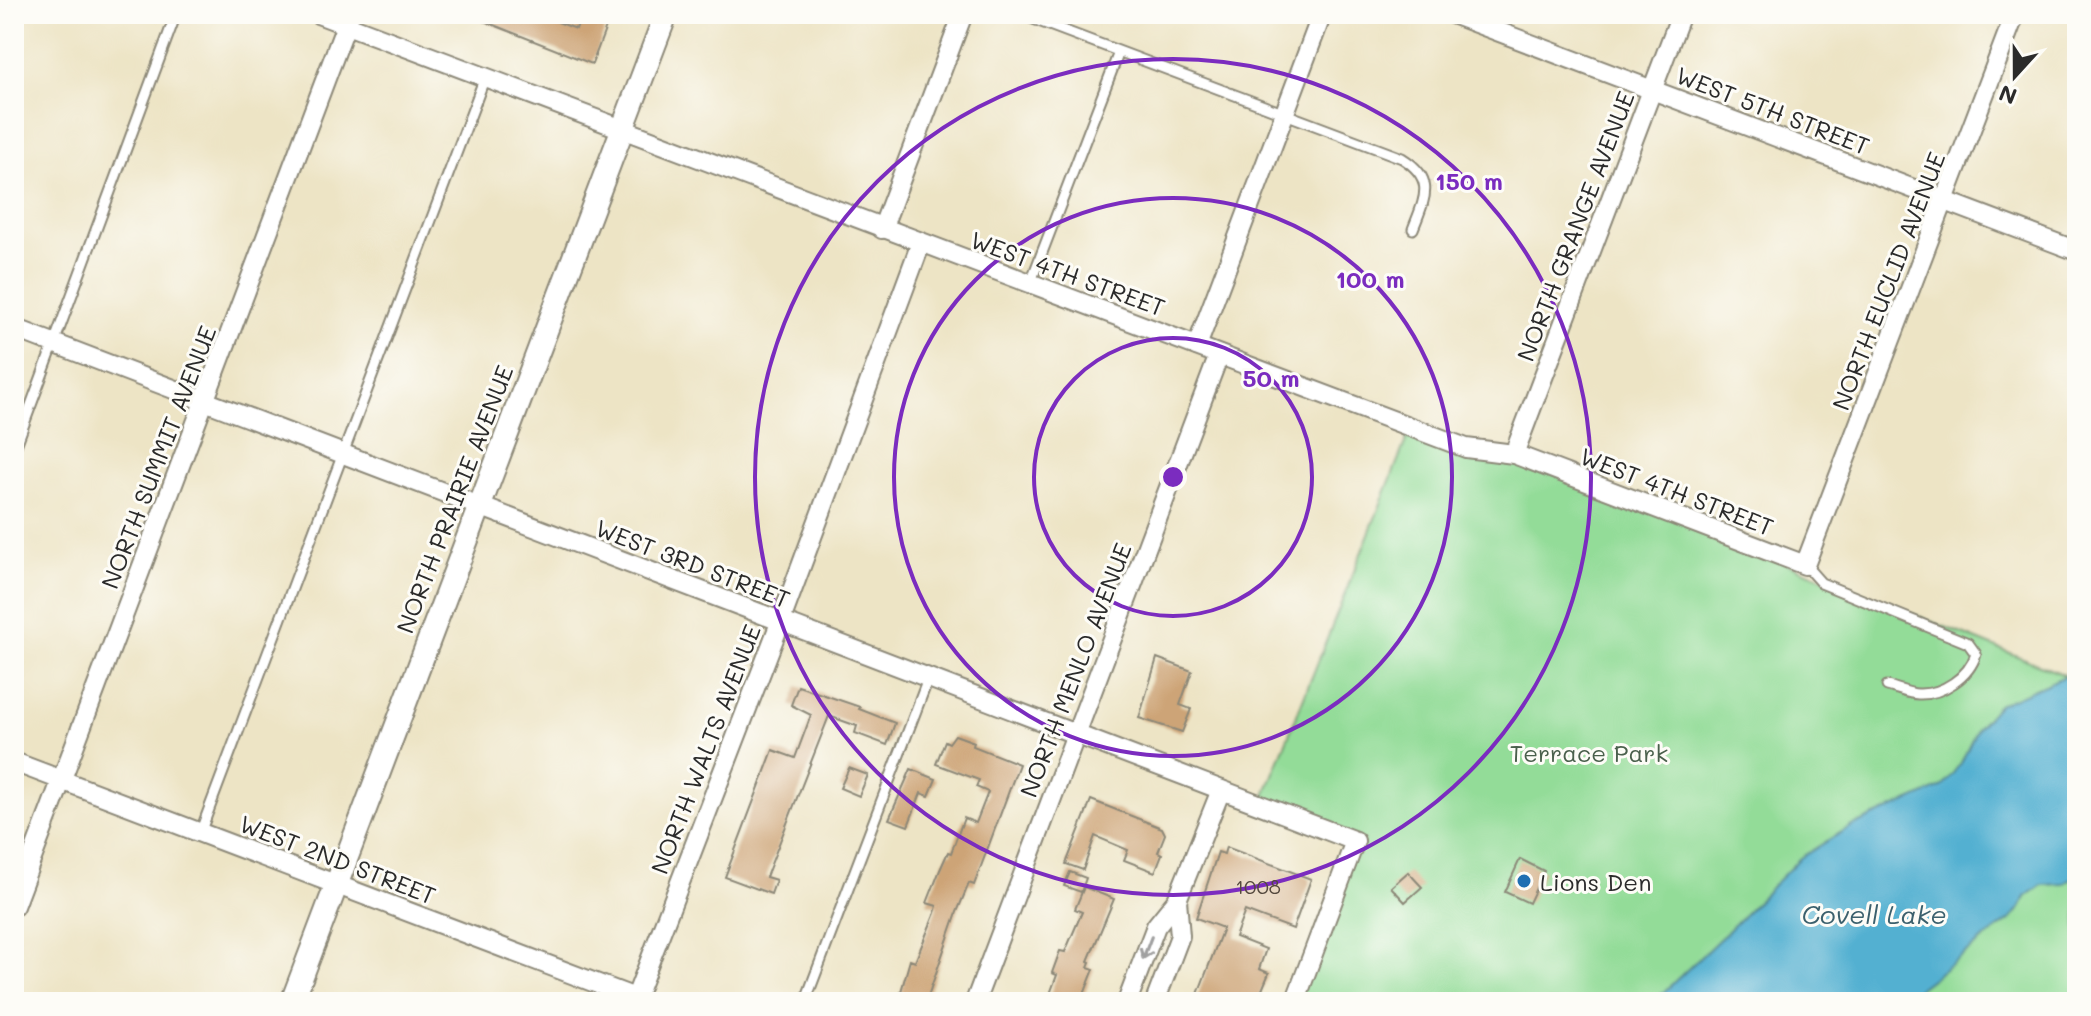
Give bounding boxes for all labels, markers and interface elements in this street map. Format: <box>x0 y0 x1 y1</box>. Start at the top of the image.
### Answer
north arrow <box>1975 36 2055 116</box>
street label: WEST 5TH STREET <box>1672 59 1874 161</box>
text: N <box>1995 79 2021 112</box>
street label: NORTH GRANGE AVENUE <box>1509 87 1641 365</box>
street label: NORTH EUCLID AVENUE <box>1824 147 1952 415</box>
text: 150 m <box>1435 165 1503 196</box>
street label: WEST 4TH STREET <box>966 223 1170 323</box>
text: 100 m <box>1335 263 1405 294</box>
street label: NORTH SUMMIT AVENUE <box>93 321 223 593</box>
street label: NORTH PRAIRIE AVENUE <box>389 361 519 637</box>
text: 50 m <box>1242 362 1300 393</box>
street label: WEST 4TH STREET <box>1576 440 1778 542</box>
centre of rings <box>1159 463 1187 491</box>
street label: WEST 3RD STREET <box>591 512 795 614</box>
street label: NORTH MENLO AVENUE <box>1012 538 1138 802</box>
street label: NORTH WALTS AVENUE <box>643 620 767 878</box>
park label: Terrace Park <box>1510 737 1668 768</box>
street label: WEST 2ND STREET <box>235 807 441 911</box>
place label: Lions Den <box>1540 866 1651 897</box>
marker: Lions Den <box>1515 872 1533 890</box>
house number: 1008 <box>1235 873 1281 899</box>
water label: Covell Lake <box>1802 897 1946 931</box>
one-way arrow <box>1139 935 1153 960</box>

